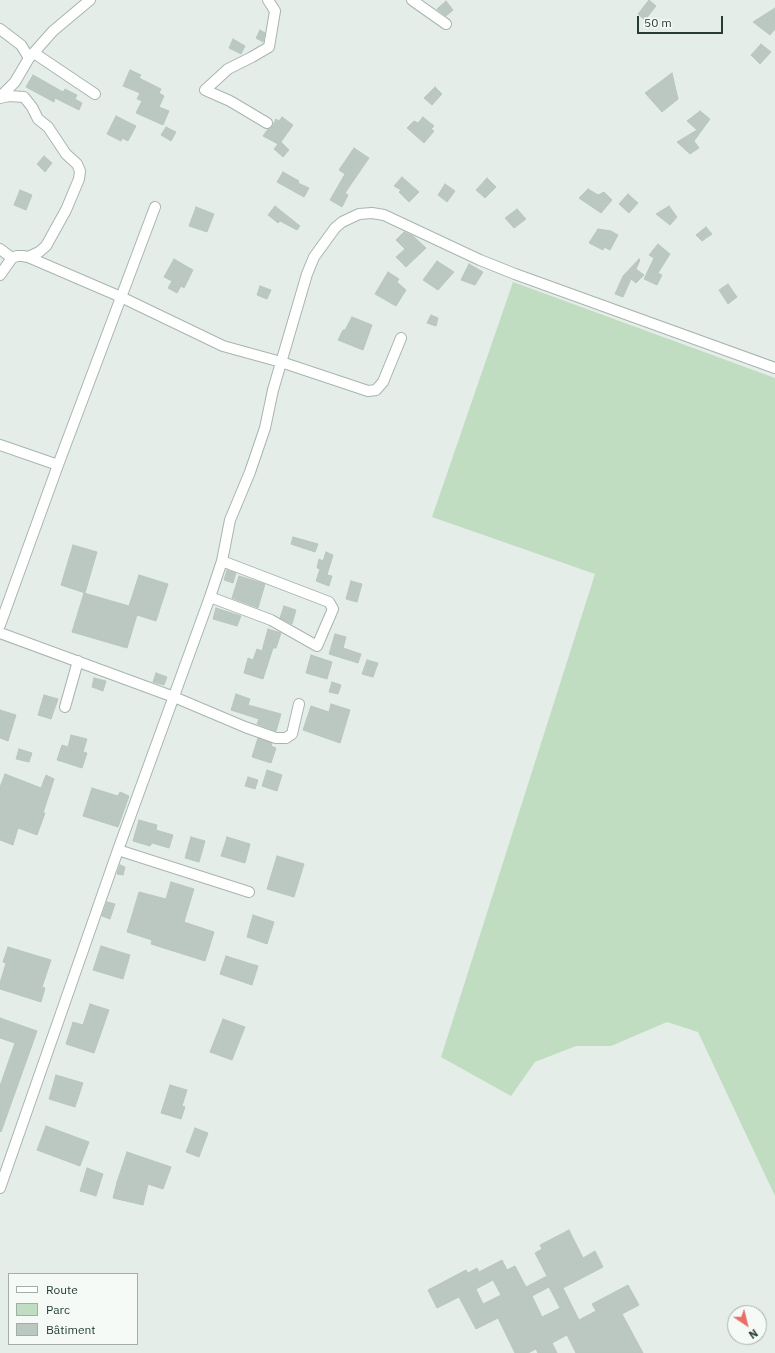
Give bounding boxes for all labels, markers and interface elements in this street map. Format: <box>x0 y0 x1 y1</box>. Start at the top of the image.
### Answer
scale bar <box>639 8 725 34</box>
text: 50 m <box>644 15 672 30</box>
legend <box>8 1273 138 1345</box>
text: Route <box>46 1282 78 1297</box>
text: Parc <box>46 1302 70 1317</box>
north arrow <box>727 1305 767 1345</box>
text: Bâtiment <box>46 1322 96 1337</box>
text: N <box>746 1326 761 1342</box>

